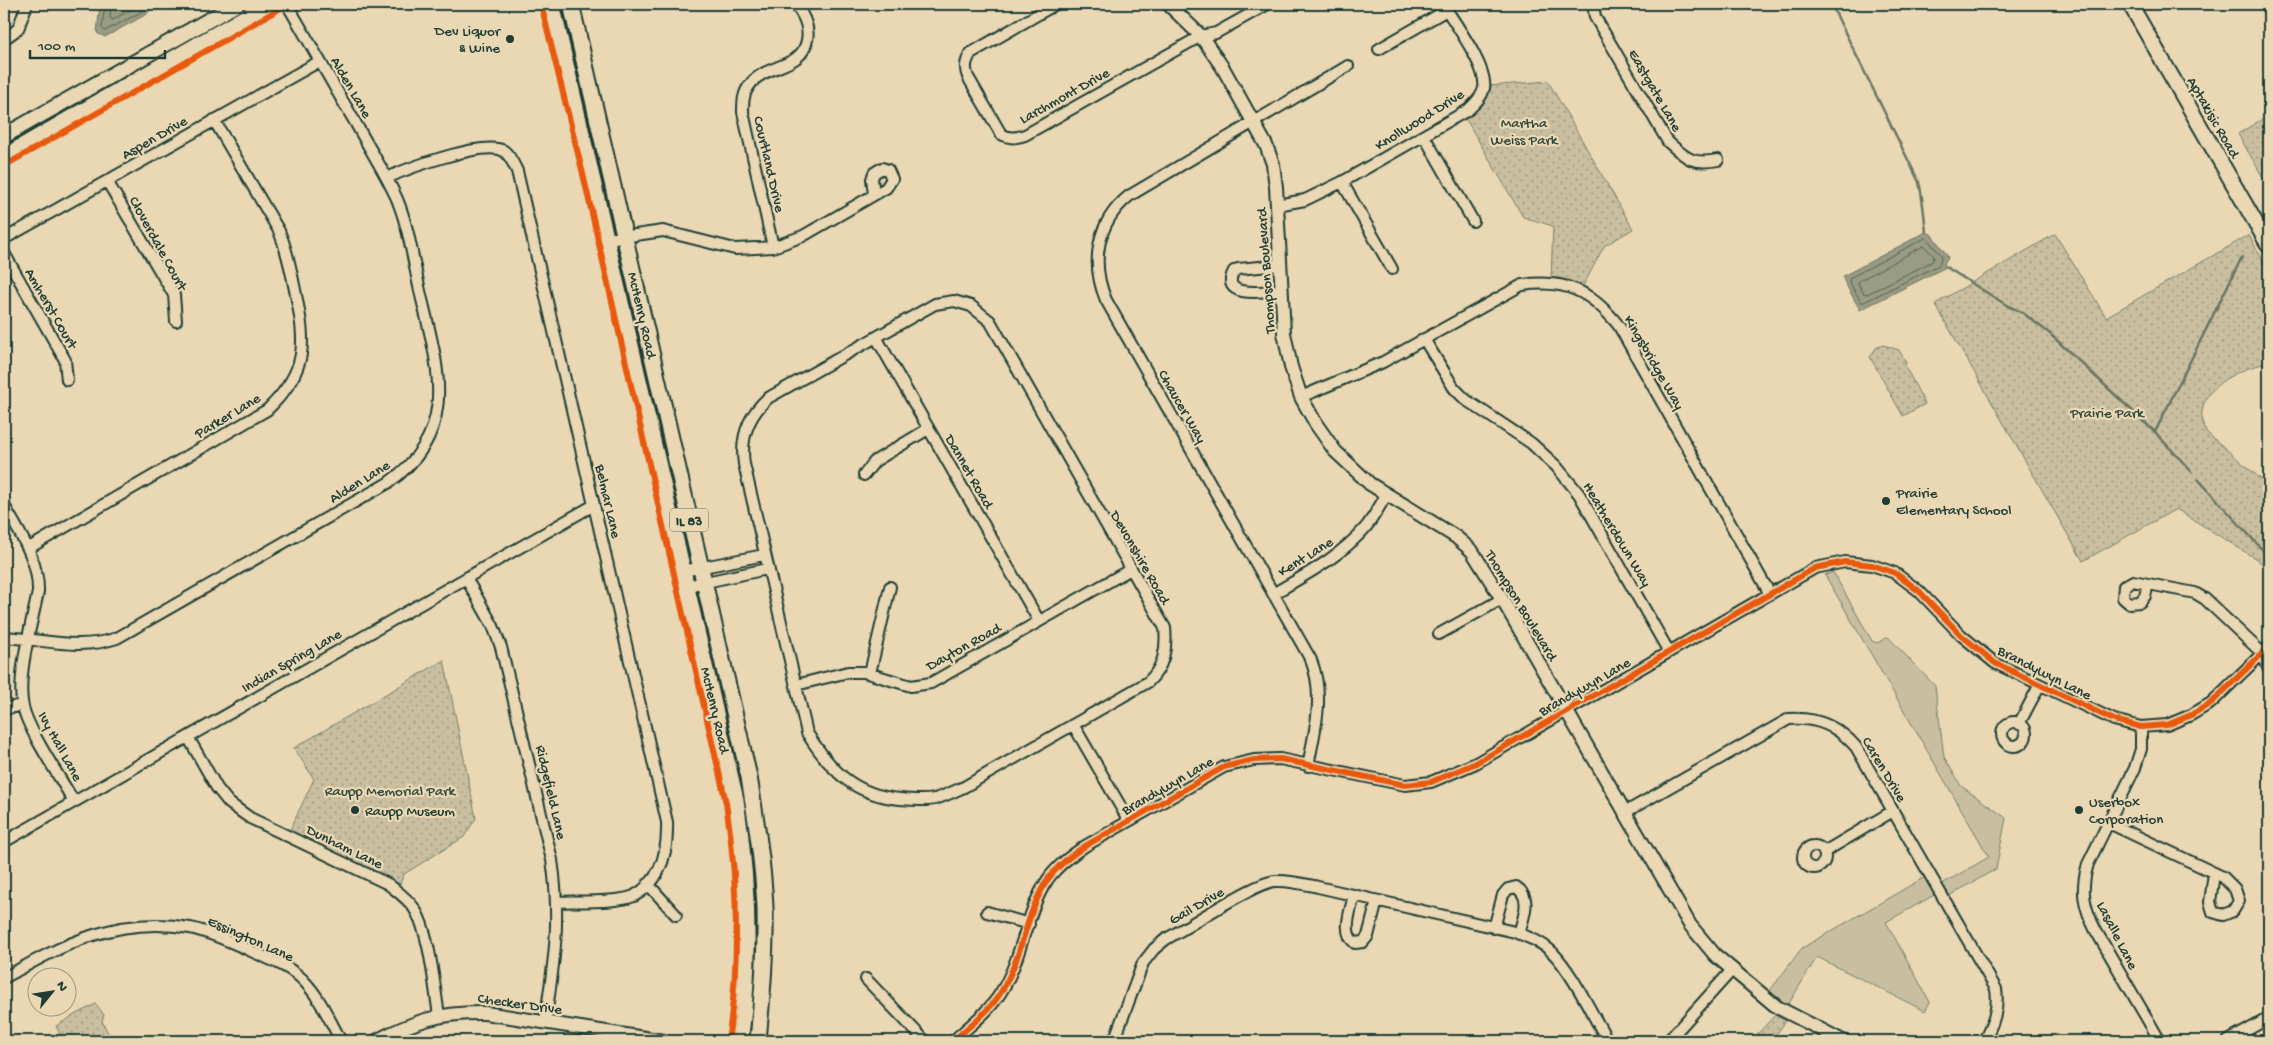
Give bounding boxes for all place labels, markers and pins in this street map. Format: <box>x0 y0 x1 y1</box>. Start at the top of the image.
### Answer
place label: Dev Liquor & Wine <box>433 23 502 58</box>
marker: Dev Liquor & Wine <box>504 33 516 45</box>
place label: Prairie Elementary School <box>1895 485 2012 520</box>
marker: Prairie Elementary School <box>1880 495 1892 507</box>
place label: Userbox Corporation <box>2089 794 2163 829</box>
place label: Raupp Museum <box>365 803 455 821</box>
marker: Raupp Museum <box>349 804 361 816</box>
marker: Userbox Corporation <box>2073 804 2085 816</box>

